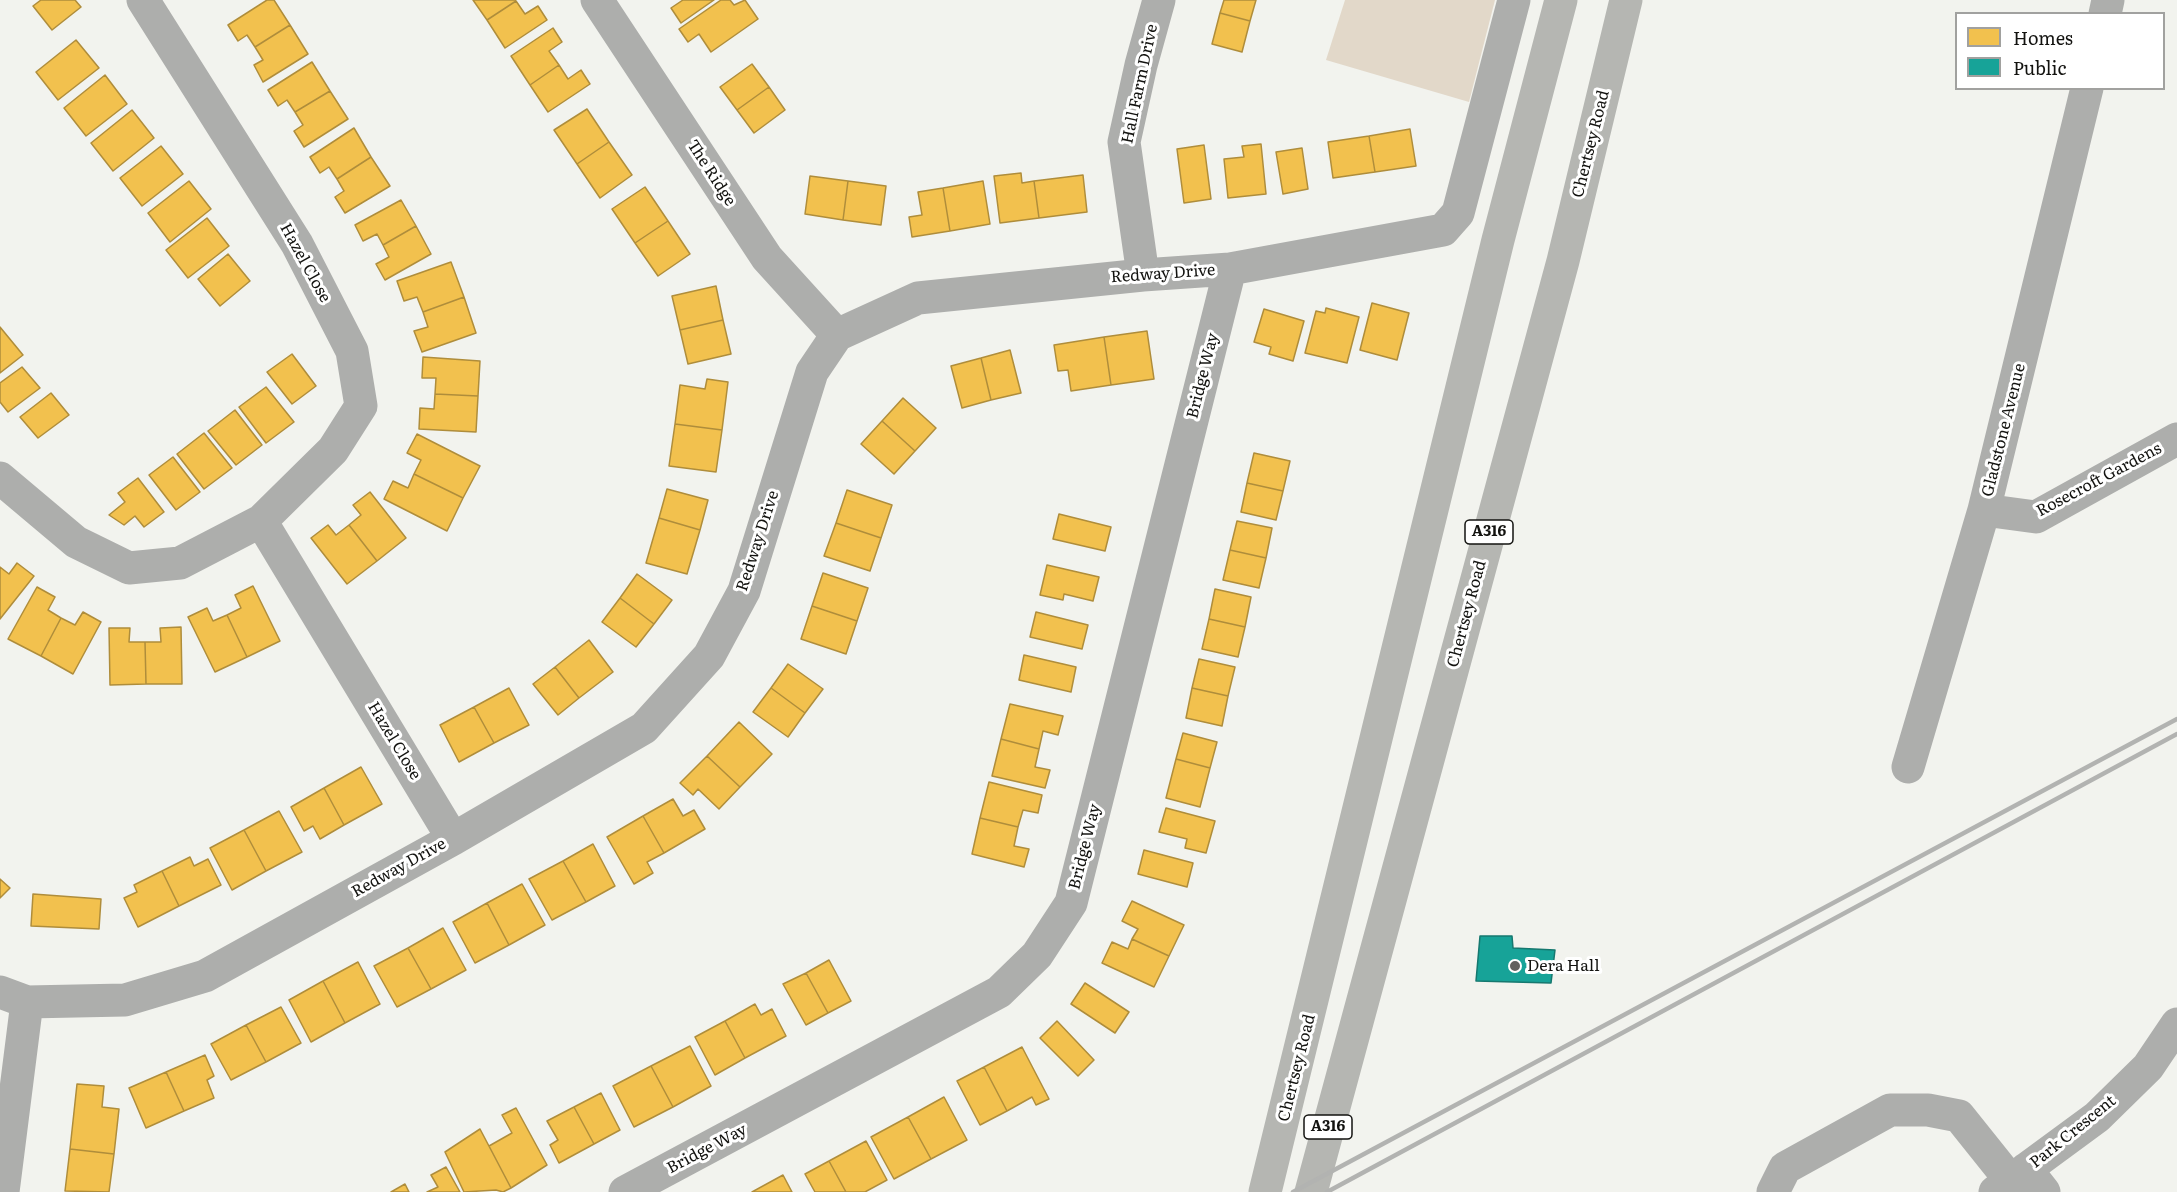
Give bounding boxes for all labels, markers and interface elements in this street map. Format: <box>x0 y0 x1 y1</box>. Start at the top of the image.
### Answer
legend <box>1955 12 2165 90</box>
street label: Hall Farm Drive <box>1118 22 1162 146</box>
text: Homes <box>2013 24 2073 51</box>
text: Public <box>2013 54 2067 81</box>
street label: Chertsey Road <box>1568 88 1614 200</box>
street label: The Ridge <box>683 136 739 210</box>
street label: Hazel Close <box>275 220 335 306</box>
street label: Redway Drive <box>1110 261 1216 287</box>
street label: Bridge Way <box>1183 331 1223 421</box>
street label: Gladstone Avenue <box>1978 361 2030 499</box>
street label: Rosecroft Gardens <box>2033 439 2165 521</box>
street label: Redway Drive <box>733 488 783 594</box>
road number: A316 <box>1465 520 1513 544</box>
street label: Chertsey Road <box>1444 558 1490 670</box>
street label: Hazel Close <box>363 699 425 783</box>
street label: Bridge Way <box>1065 802 1105 892</box>
street label: Redway Drive <box>349 834 449 902</box>
place label: Dera Hall <box>1527 956 1600 976</box>
marker: Dera Hall <box>1508 959 1522 973</box>
street label: Chertsey Road <box>1274 1012 1320 1124</box>
street label: Park Crescent <box>2026 1092 2120 1172</box>
road number: A316 <box>1304 1115 1352 1139</box>
street label: Bridge Way <box>664 1120 750 1178</box>

